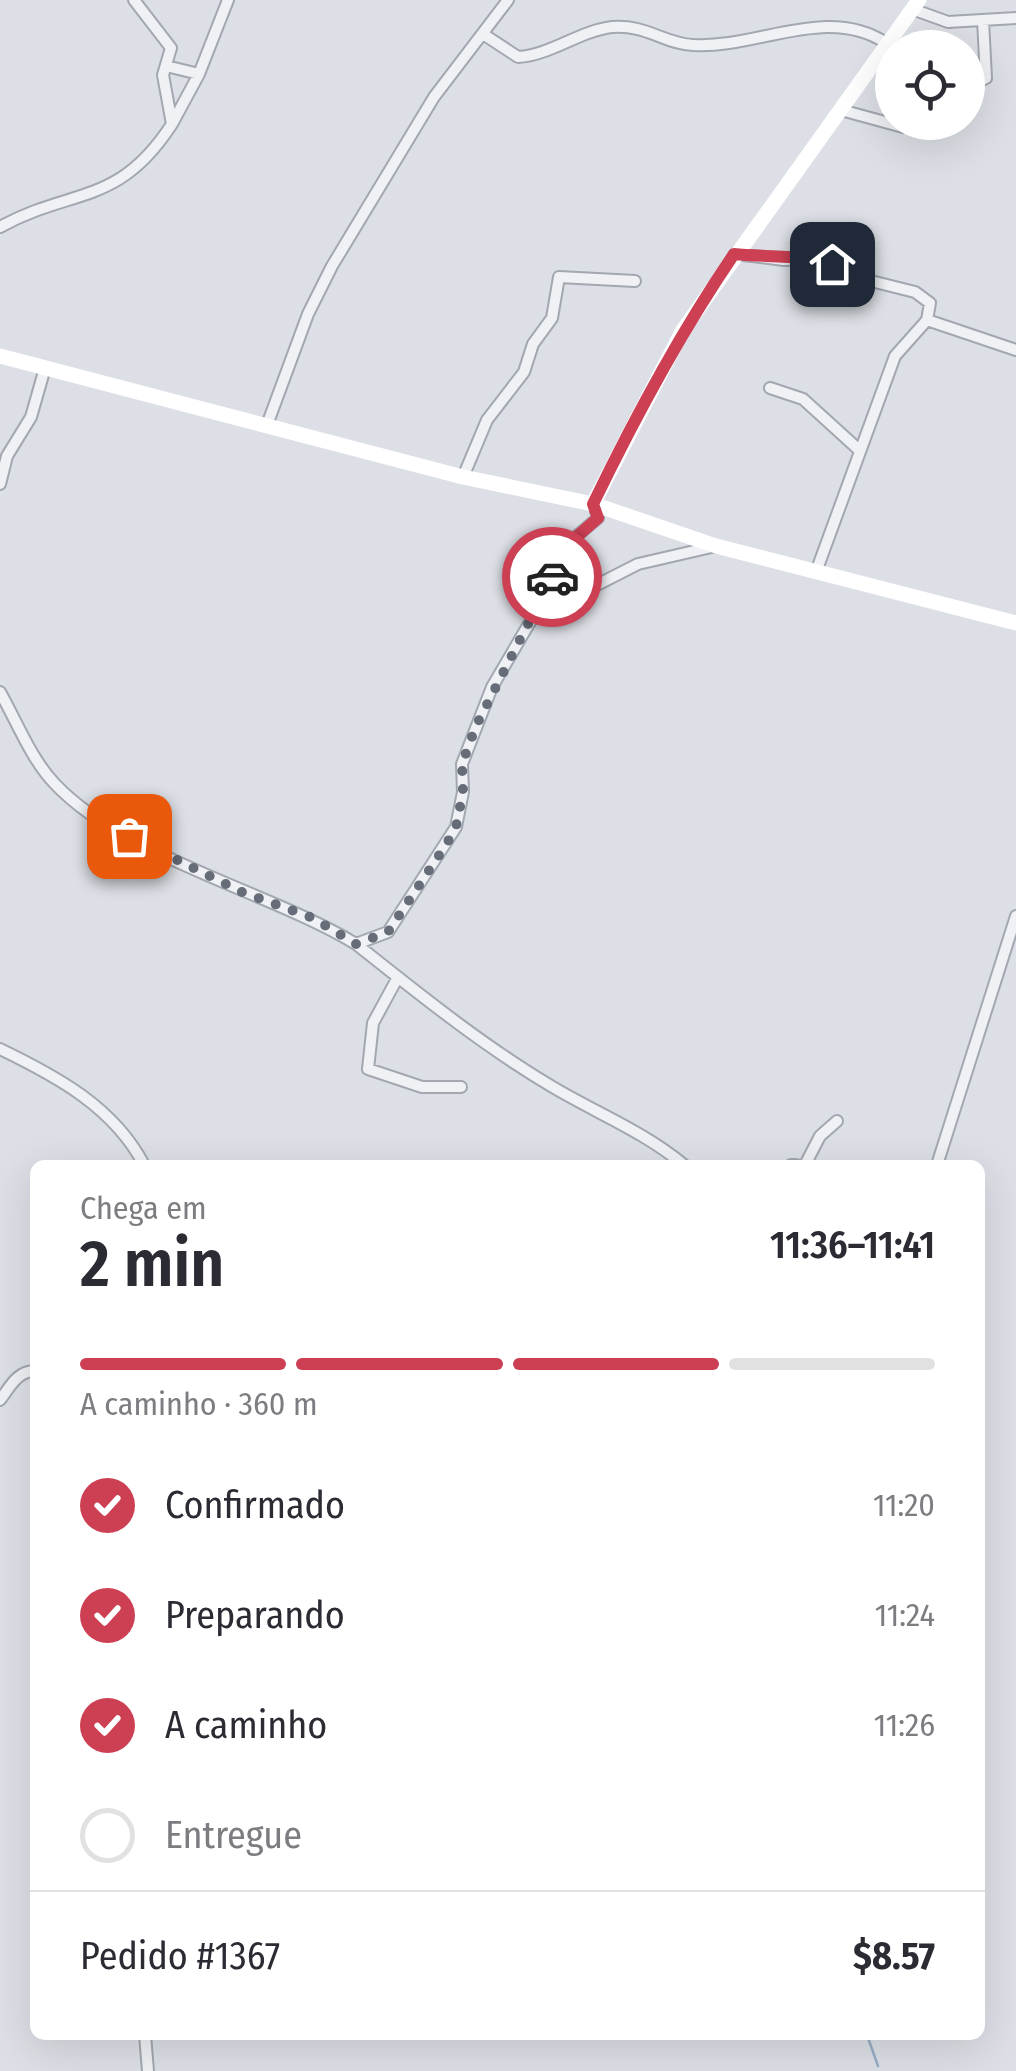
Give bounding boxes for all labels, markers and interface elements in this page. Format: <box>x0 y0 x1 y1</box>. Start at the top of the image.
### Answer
map controls <box>875 30 985 140</box>
button: locate <box>875 30 985 140</box>
pin <box>790 222 875 307</box>
icon: home <box>805 237 860 292</box>
courier <box>502 527 602 627</box>
icon: car <box>525 550 580 605</box>
pin <box>87 794 172 879</box>
icon: bag <box>102 809 157 864</box>
text: Chega em <box>80 1189 207 1227</box>
text: 11:36–11:41 <box>770 1222 935 1268</box>
text: 2 min <box>80 1225 224 1303</box>
text: A caminho · 360 m <box>80 1385 318 1423</box>
icon: check <box>80 1478 135 1533</box>
text: Confirmado <box>165 1482 345 1528</box>
text: 11:20 <box>873 1486 935 1524</box>
icon: check <box>80 1588 135 1643</box>
text: Preparando <box>165 1592 345 1638</box>
text: 11:24 <box>875 1596 935 1634</box>
icon: check <box>80 1698 135 1753</box>
text: A caminho <box>165 1702 327 1748</box>
text: 11:26 <box>874 1706 935 1744</box>
text: Entregue <box>165 1812 302 1858</box>
text: Pedido #1367 <box>80 1933 280 1979</box>
text: $8.57 <box>853 1933 935 1979</box>

